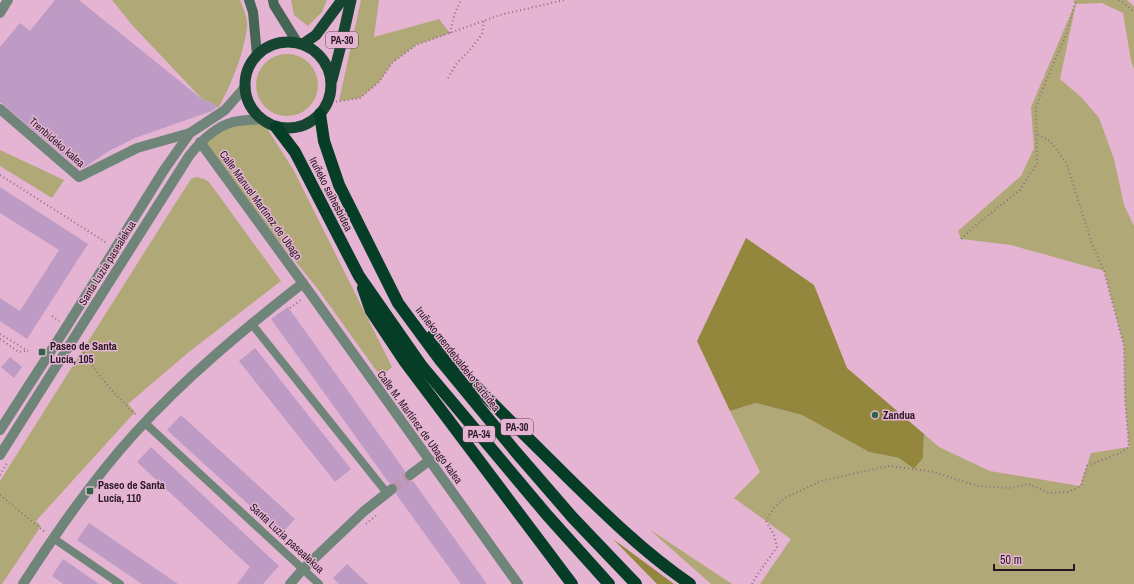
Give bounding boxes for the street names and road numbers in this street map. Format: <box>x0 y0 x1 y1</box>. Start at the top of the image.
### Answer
road number: PA-30 <box>326 32 358 48</box>
street label: Trenbideko kalea <box>26 114 88 170</box>
street label: Calle Manuel Martinez de Ubago <box>217 148 305 262</box>
street label: Iruñeko saihesbidea <box>306 154 356 234</box>
street label: Santa Luzia pasealekua <box>75 218 139 308</box>
street label: Iruñeko mendebaldeko sarbidea <box>413 304 503 414</box>
street label: Calle M. Martínez de Ubago kalea <box>374 368 466 486</box>
road number: PA-30 <box>501 419 533 435</box>
road number: PA-34 <box>463 426 495 442</box>
street label: Santa Luzia pasealekua <box>247 500 327 576</box>

